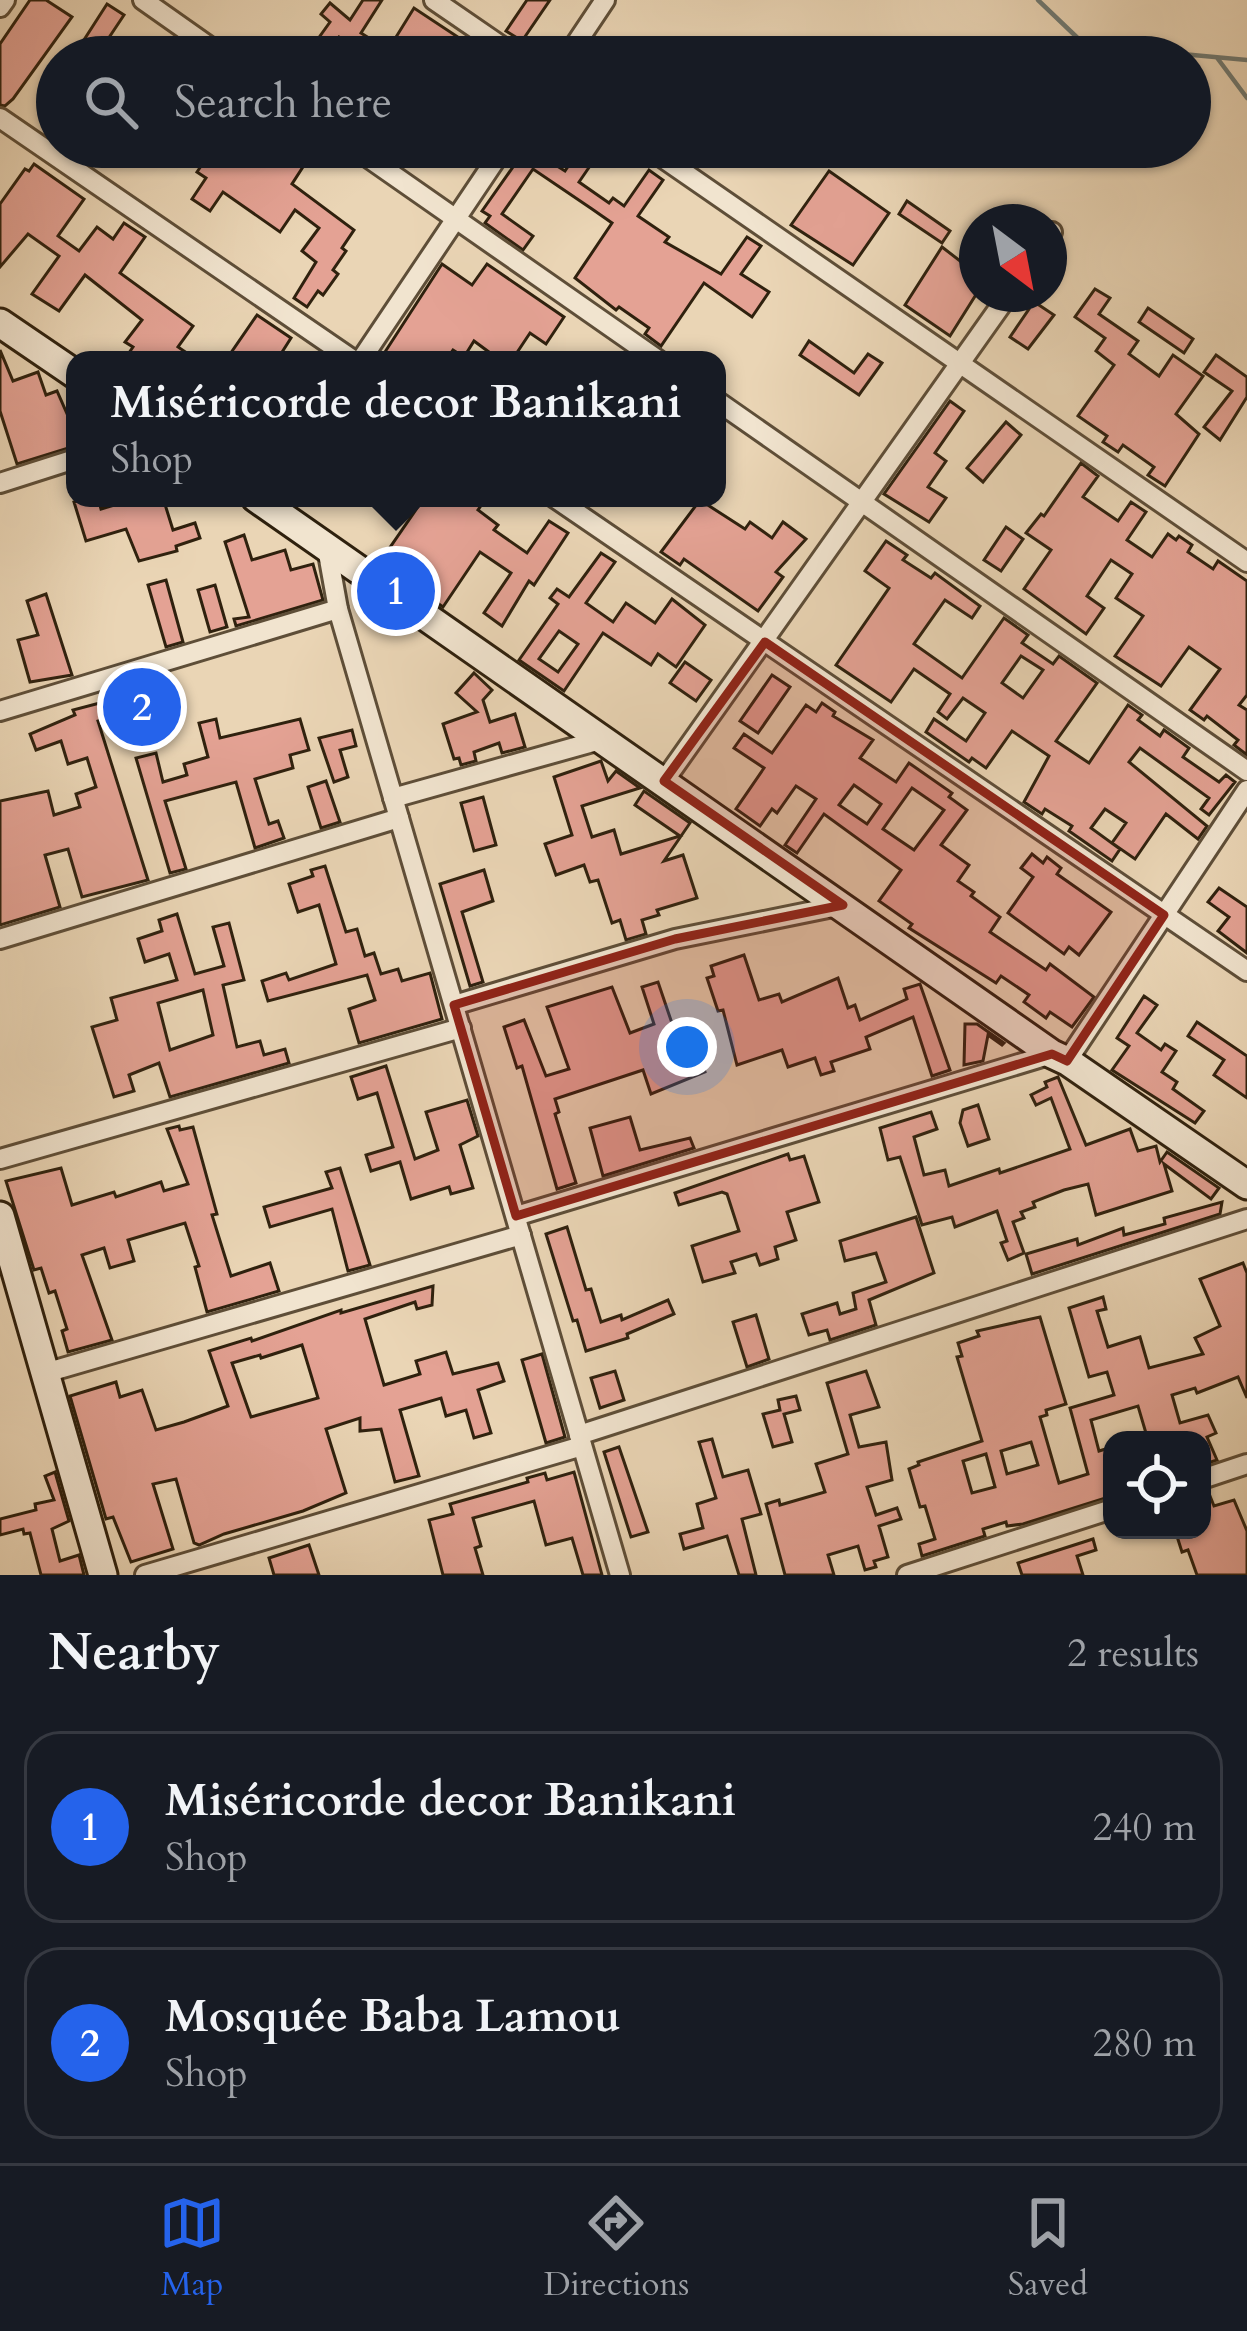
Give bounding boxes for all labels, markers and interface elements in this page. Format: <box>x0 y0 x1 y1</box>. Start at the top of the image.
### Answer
search box <box>36 36 1211 168</box>
icon: search <box>78 69 144 135</box>
text: Search here <box>174 72 392 133</box>
north arrow <box>959 204 1067 312</box>
popup <box>66 351 726 507</box>
text: Miséricorde decor Banikani <box>110 372 682 433</box>
text: Shop <box>110 433 193 486</box>
pin: 1 <box>357 546 435 636</box>
pin: 2 <box>103 662 181 752</box>
your location <box>657 1017 717 1077</box>
map controls <box>1103 1431 1211 1539</box>
button: locate <box>1103 1431 1211 1539</box>
text: Nearby <box>48 1618 220 1688</box>
text: 2 results <box>1067 1627 1199 1680</box>
text: Miséricorde decor Banikani <box>165 1770 736 1831</box>
text: 1 <box>80 1801 100 1854</box>
text: 240 m <box>1093 1801 1196 1854</box>
text: Shop <box>165 1831 248 1884</box>
text: Mosquée Baba Lamou <box>165 1986 621 2047</box>
text: 2 <box>80 2017 100 2070</box>
text: 280 m <box>1093 2017 1196 2070</box>
text: Shop <box>165 2047 248 2100</box>
tab: Map <box>159 2190 225 2307</box>
tab: Directions <box>544 2190 689 2307</box>
tab: Saved <box>1008 2190 1088 2307</box>

